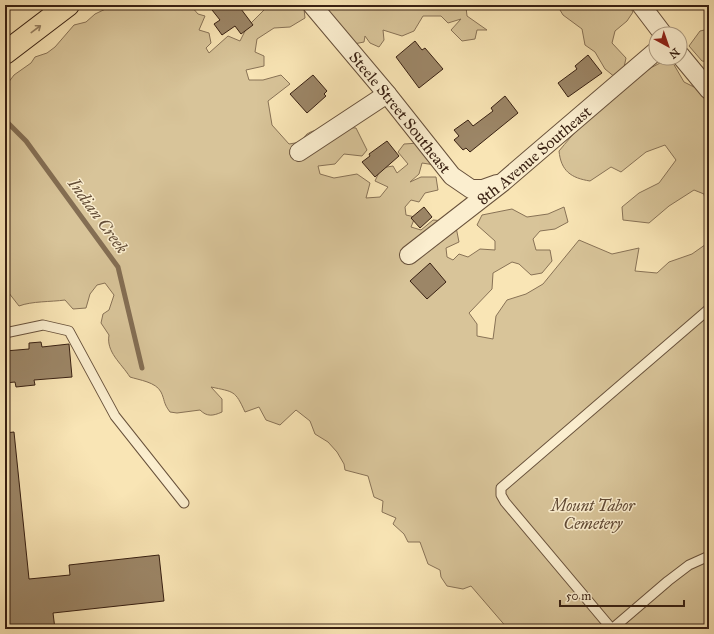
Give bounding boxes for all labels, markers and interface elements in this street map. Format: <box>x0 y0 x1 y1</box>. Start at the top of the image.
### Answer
one-way arrow <box>30 25 41 34</box>
north arrow <box>648 26 688 66</box>
text: N <box>666 45 682 62</box>
street label: Steele Street Southeast <box>346 47 456 177</box>
street label: 8th Avenue Southeast <box>473 101 595 208</box>
water label: Indian Creek <box>63 173 133 258</box>
park label: Mount Tabor Cemetery <box>549 496 636 533</box>
scale bar <box>560 582 684 608</box>
text: 50 m <box>566 589 591 603</box>

